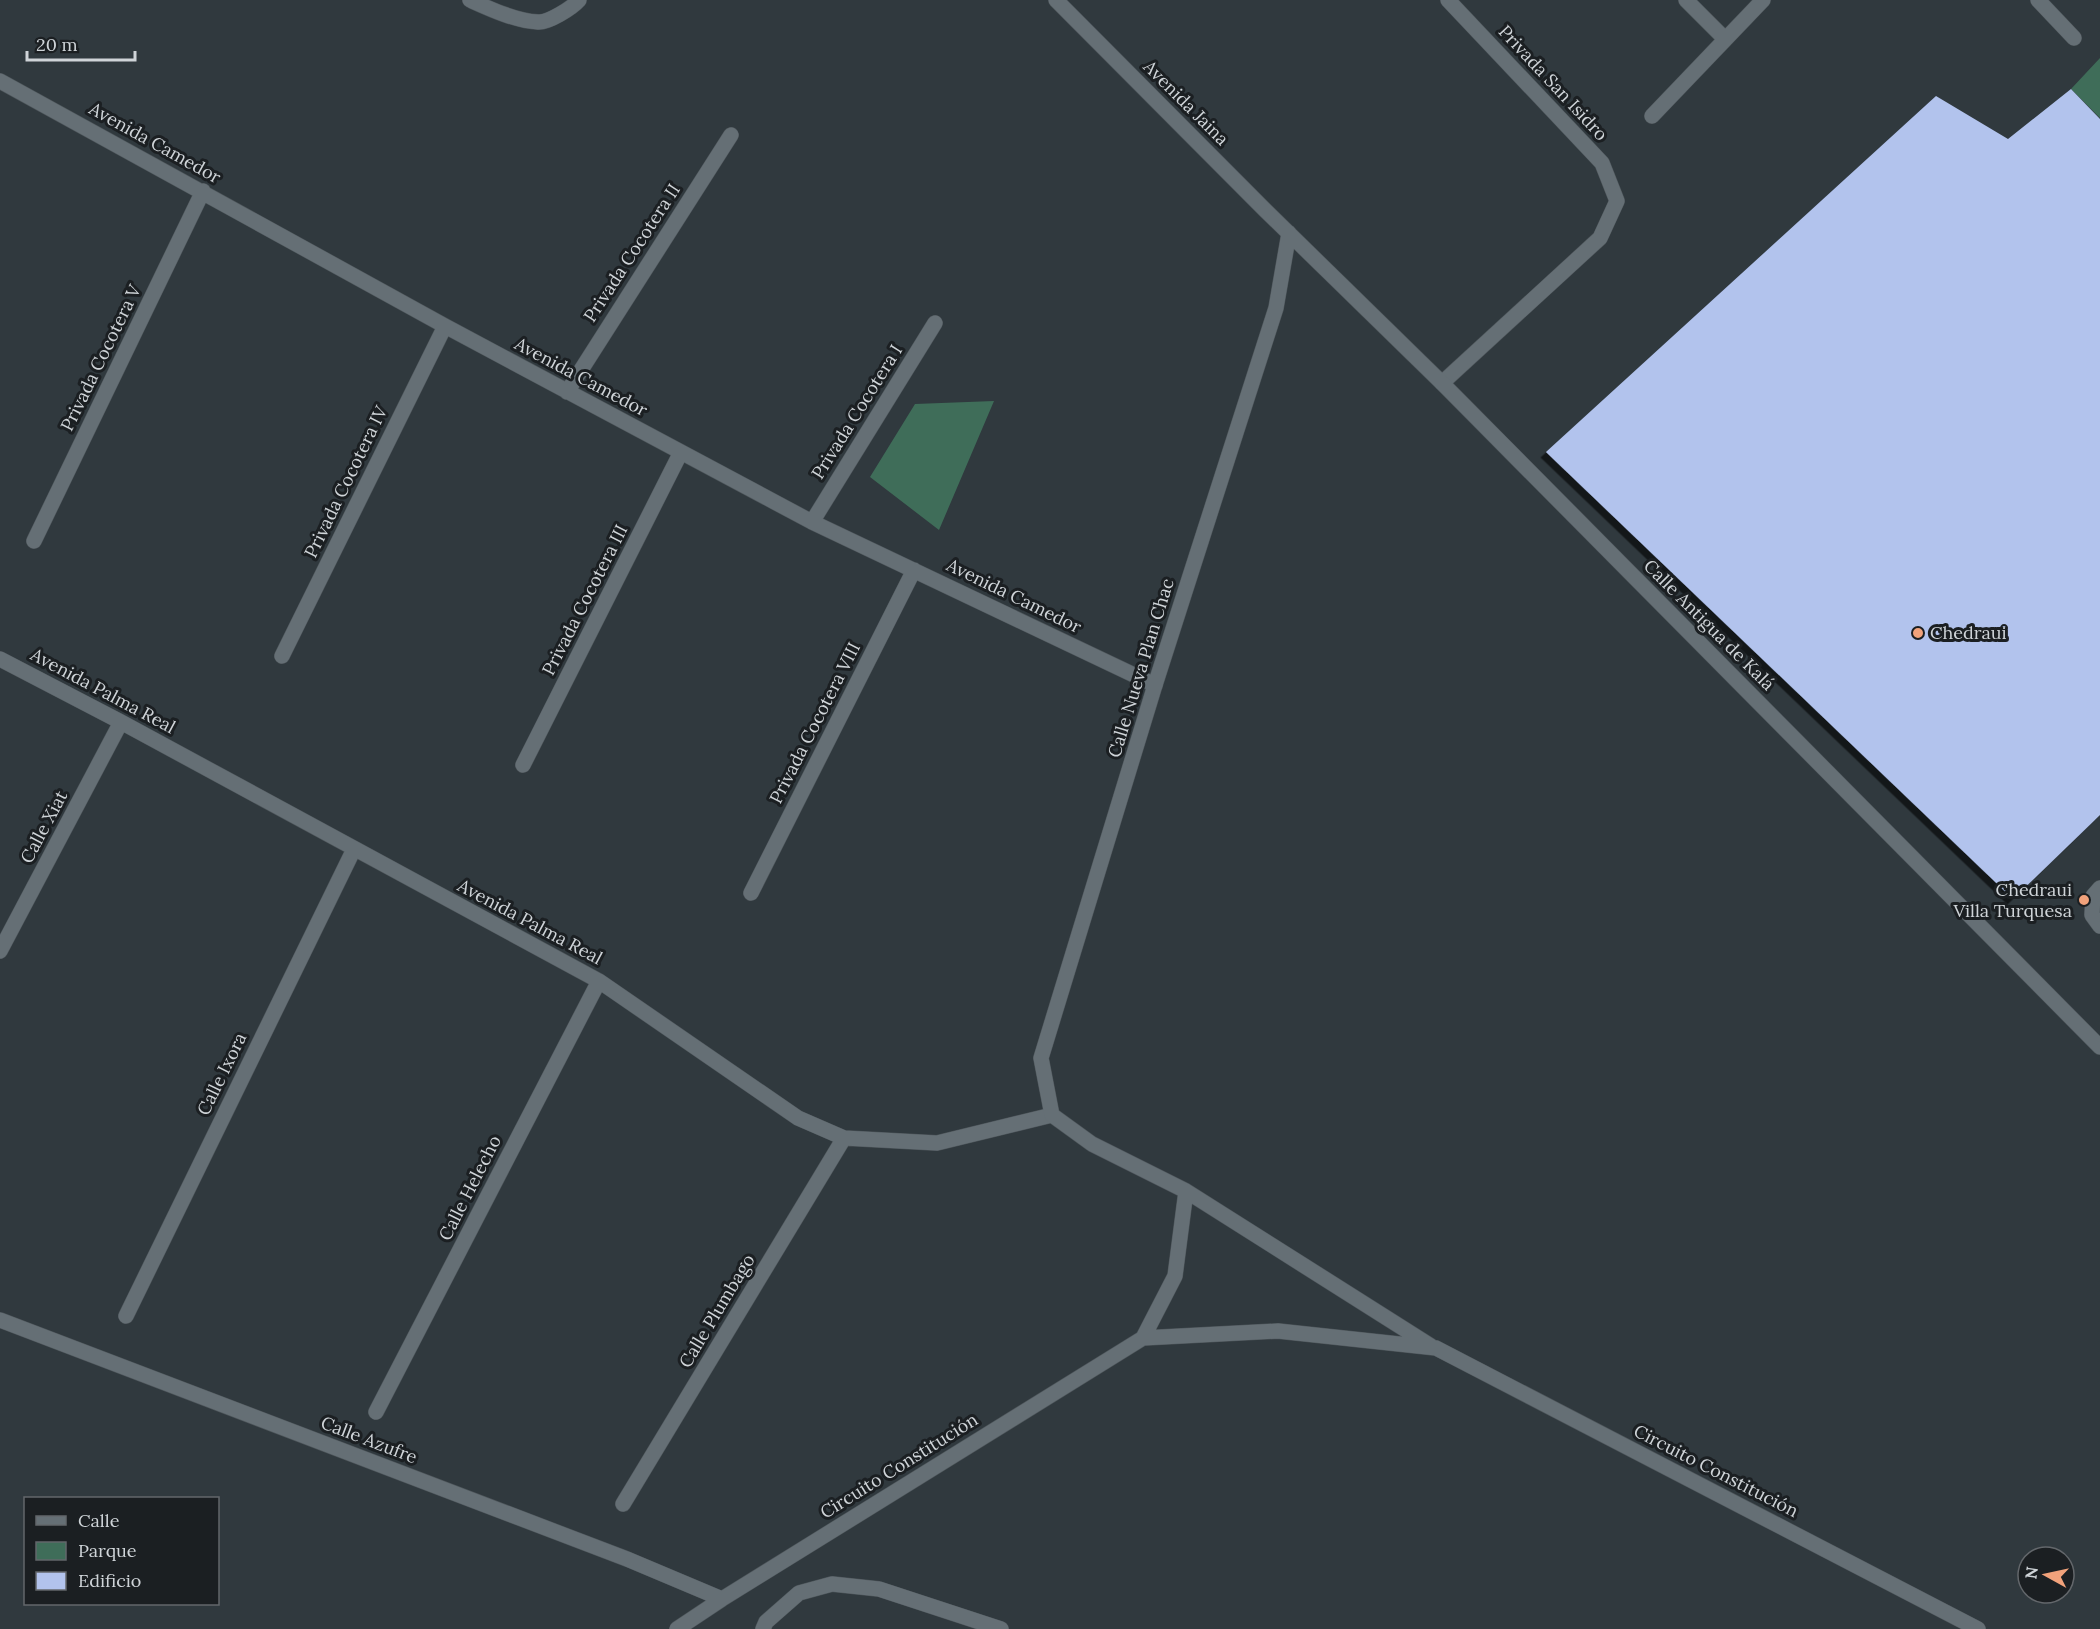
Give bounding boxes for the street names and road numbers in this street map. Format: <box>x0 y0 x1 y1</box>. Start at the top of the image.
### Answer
street label: Privada San Isidro <box>1494 20 1613 145</box>
street label: Avenida Jaina <box>1138 54 1234 150</box>
street label: Avenida Camedor <box>84 96 225 188</box>
street label: Privada Cocotera II <box>578 179 685 326</box>
street label: Privada Cocotera V <box>55 280 147 435</box>
street label: Avenida Camedor <box>510 331 652 421</box>
street label: Privada Cocotera I <box>806 340 907 483</box>
street label: Privada Cocotera IV <box>299 401 393 561</box>
street label: Privada Cocotera III <box>537 520 633 679</box>
street label: Avenida Camedor <box>942 553 1086 638</box>
street label: Calle Antigua de Kalá <box>1639 554 1780 695</box>
street label: Calle Nueva Plan Chac <box>1102 576 1179 760</box>
street label: Privada Cocotera VIII <box>764 638 865 807</box>
street label: Avenida Palma Real <box>26 642 180 738</box>
street label: Calle Xiat <box>15 786 72 867</box>
street label: Avenida Palma Real <box>453 873 607 969</box>
street label: Calle Ixora <box>192 1029 251 1119</box>
street label: Calle Helecho <box>433 1131 506 1244</box>
street label: Calle Plumbago <box>674 1250 760 1372</box>
street label: Circuito Constitución <box>816 1408 982 1523</box>
street label: Calle Azufre <box>318 1411 421 1469</box>
street label: Circuito Constitución <box>1630 1419 1802 1522</box>

